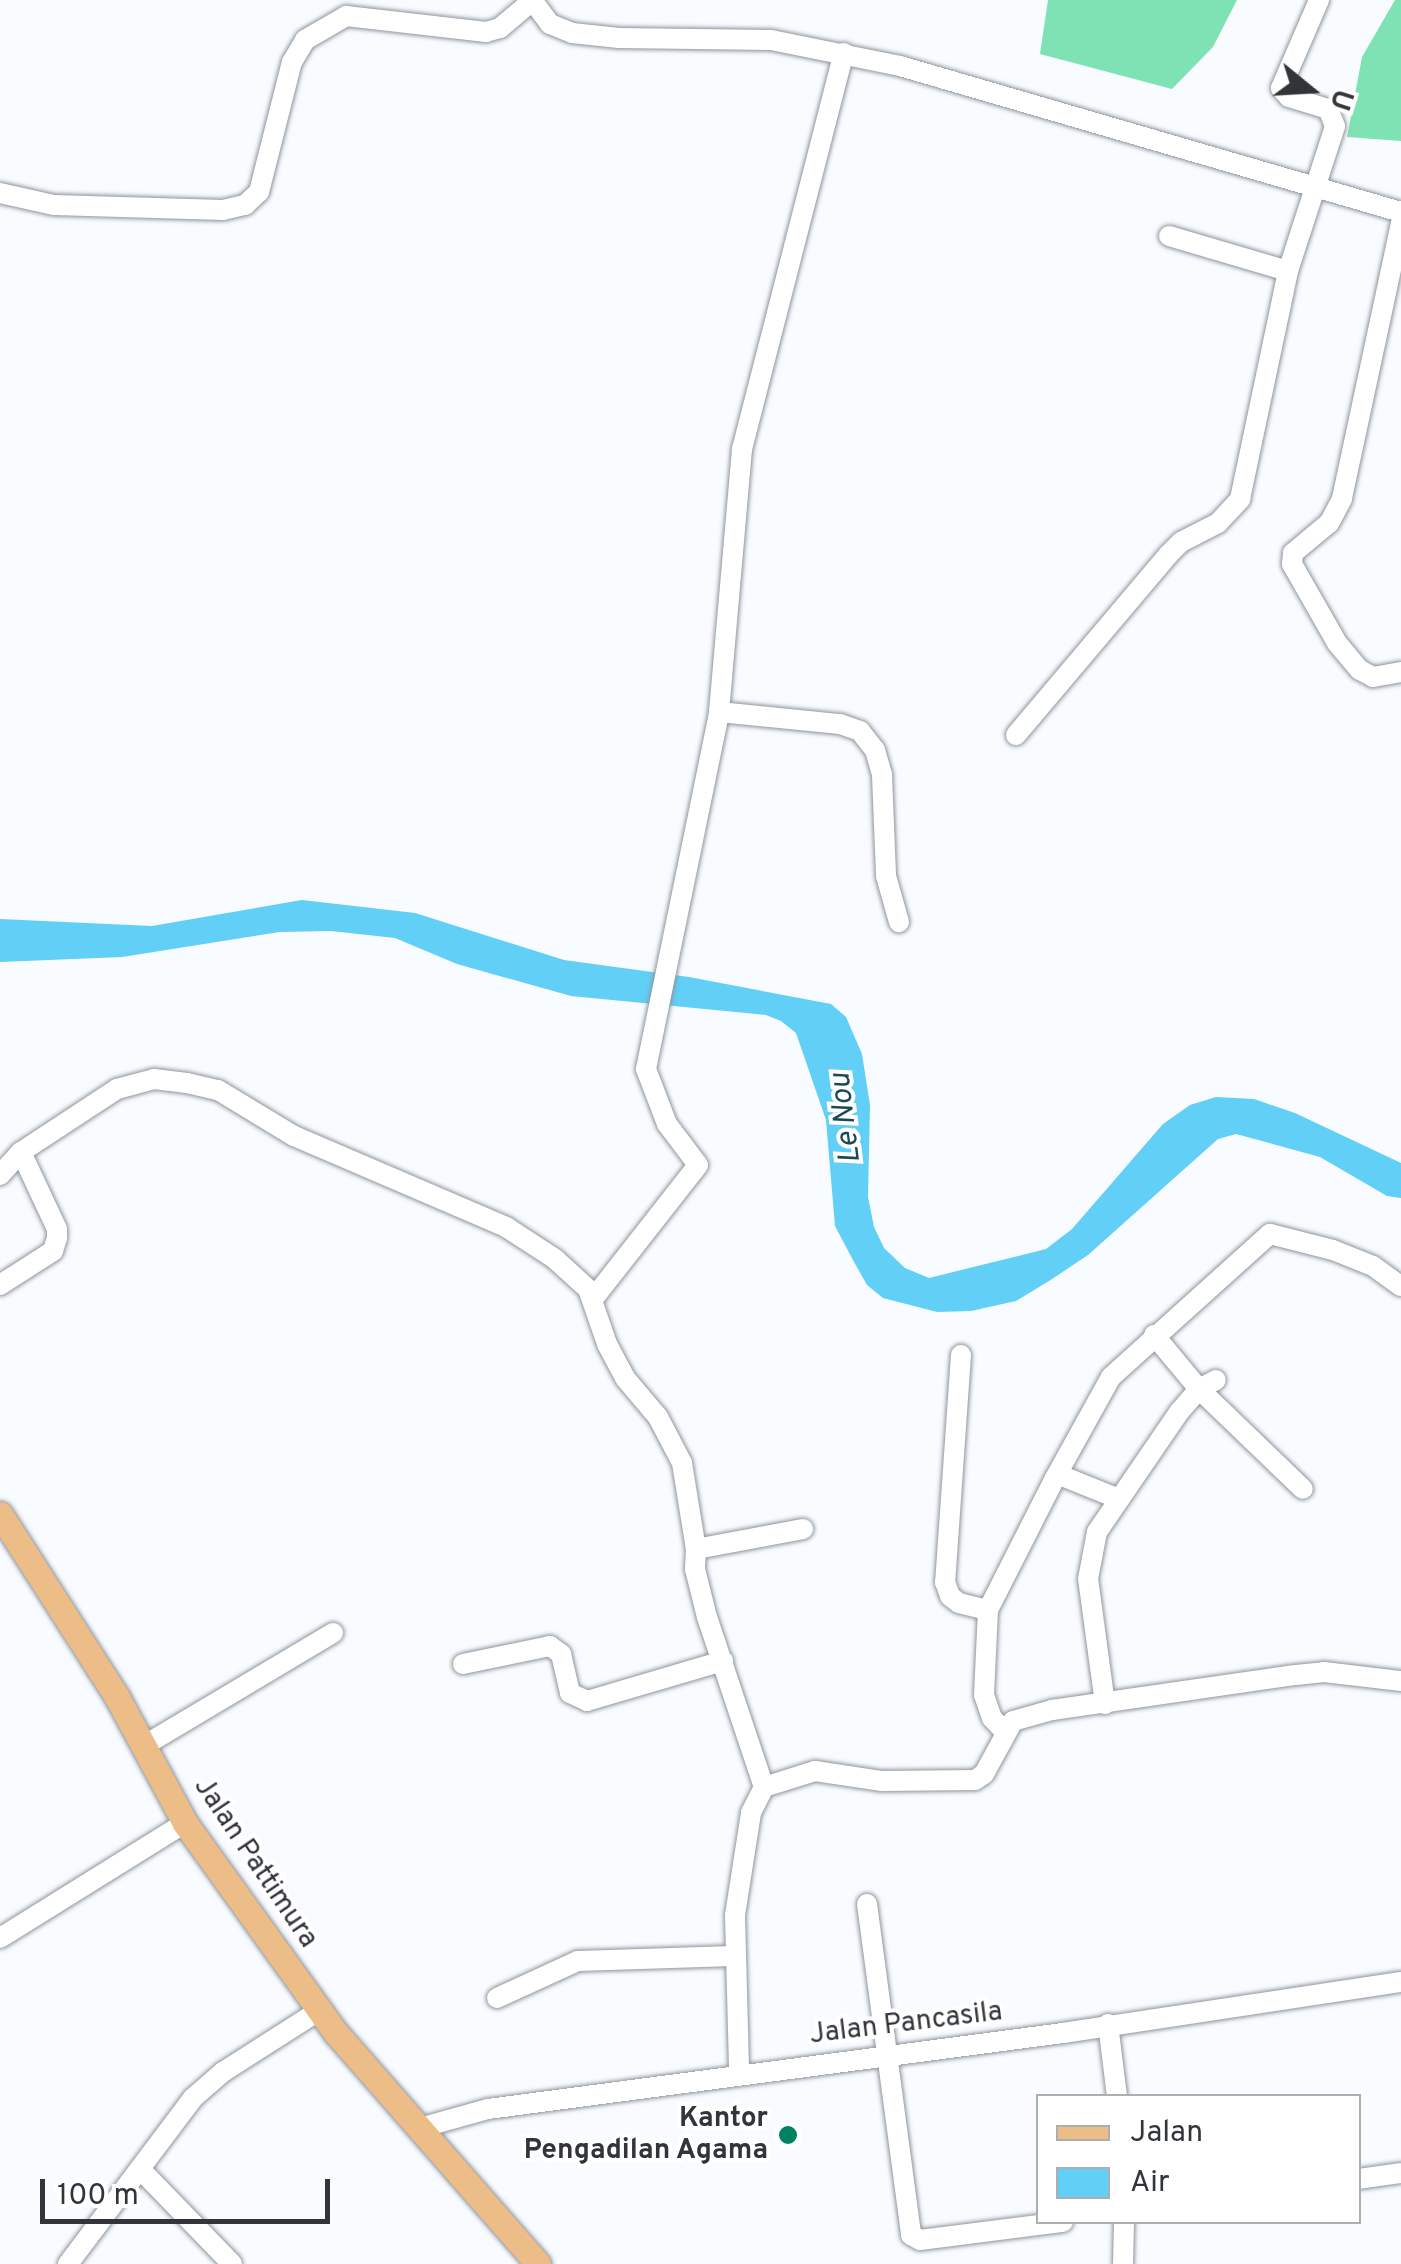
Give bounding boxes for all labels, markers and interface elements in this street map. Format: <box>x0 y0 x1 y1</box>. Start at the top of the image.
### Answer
north arrow <box>1261 40 1361 140</box>
text: U <box>1319 84 1360 114</box>
water label: Le Nou <box>824 1071 870 1165</box>
street label: Jalan Pattimura <box>186 1771 324 1955</box>
street label: Jalan Pancasila <box>808 1996 1004 2052</box>
legend <box>1036 2094 1361 2224</box>
place label: Kantor Pengadilan Agama <box>523 2102 768 2168</box>
text: Jalan <box>1130 2115 1203 2152</box>
marker: Kantor Pengadilan Agama <box>777 2124 799 2146</box>
scale bar <box>45 2159 335 2221</box>
text: Air <box>1130 2165 1170 2202</box>
text: 100 m <box>57 2178 139 2215</box>

